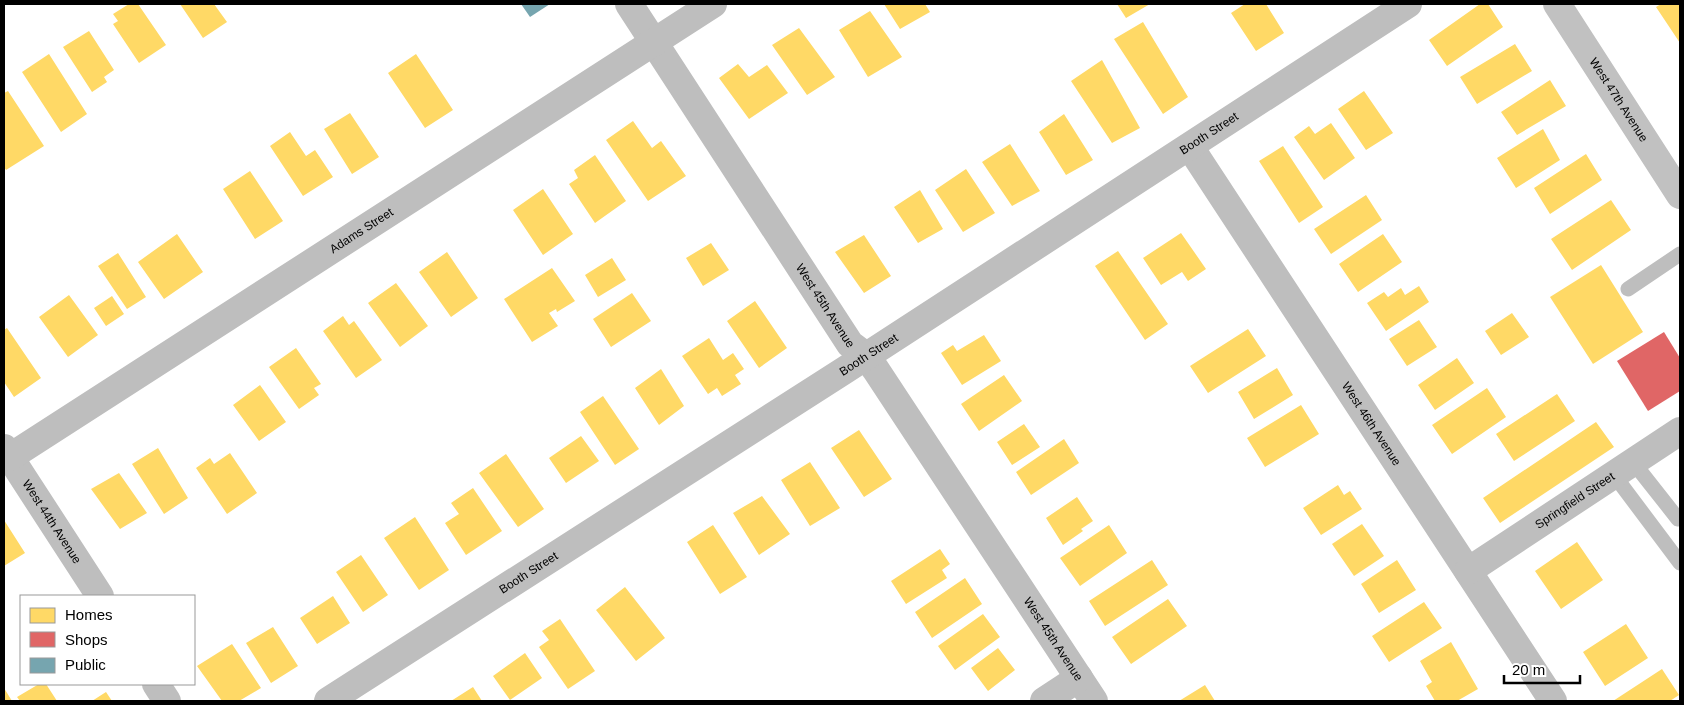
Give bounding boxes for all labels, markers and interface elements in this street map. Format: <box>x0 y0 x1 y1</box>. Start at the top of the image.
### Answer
street label: West 47th Avenue <box>1587 55 1651 145</box>
street label: Booth Street <box>1177 109 1241 157</box>
street label: Adams Street <box>327 205 396 256</box>
street label: West 45th Avenue <box>793 261 858 351</box>
street label: Booth Street <box>837 330 901 379</box>
street label: West 46th Avenue <box>1339 379 1404 469</box>
street label: Springfield Street <box>1532 469 1618 532</box>
street label: West 44th Avenue <box>20 477 84 567</box>
street label: Booth Street <box>497 548 561 597</box>
legend <box>20 595 195 685</box>
street label: West 45th Avenue <box>1021 595 1086 684</box>
text: Homes <box>65 606 113 623</box>
text: Shops <box>65 631 108 648</box>
scale bar <box>1504 652 1580 684</box>
text: Public <box>65 656 106 673</box>
text: 20 m <box>1512 661 1545 678</box>

